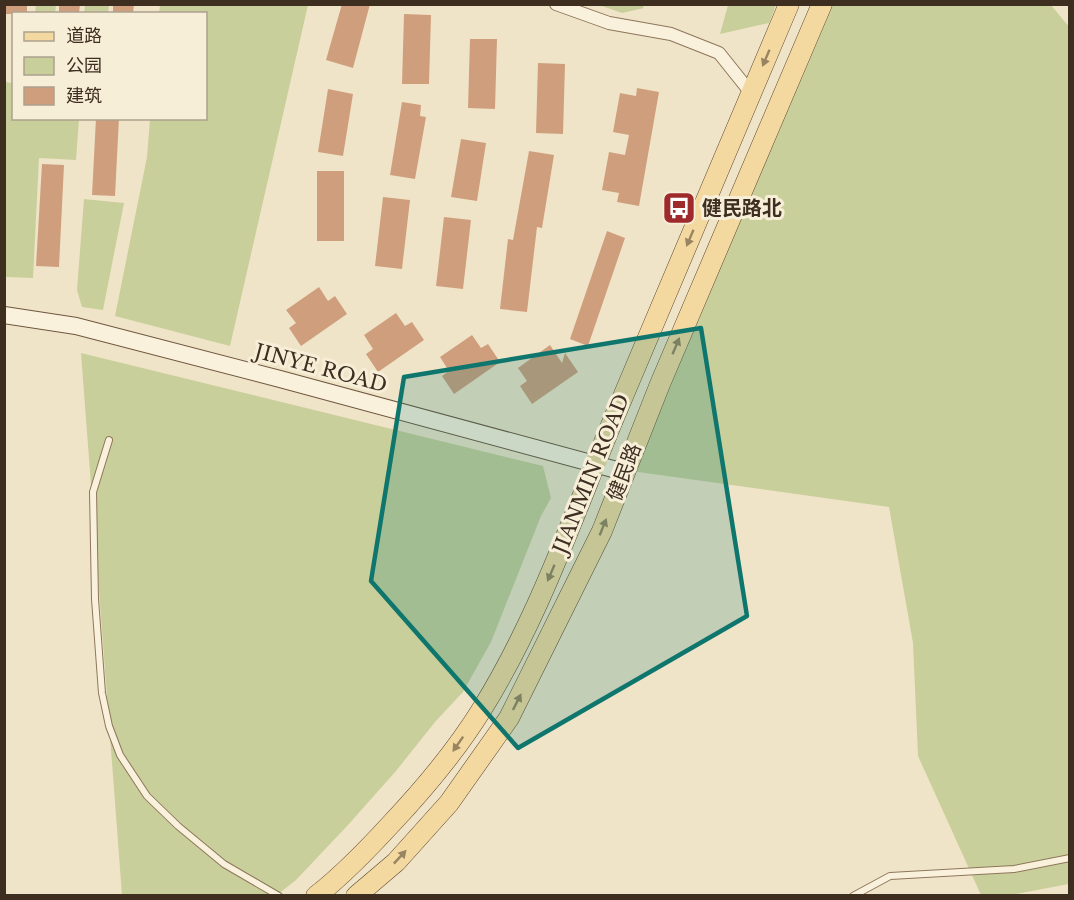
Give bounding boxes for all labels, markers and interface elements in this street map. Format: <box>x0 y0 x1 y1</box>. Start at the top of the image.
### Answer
legend <box>12 12 207 120</box>
text: 道路 <box>66 25 102 47</box>
one-way arrow <box>761 50 771 68</box>
text: 公园 <box>66 55 102 77</box>
text: 建筑 <box>66 85 102 107</box>
bus stop icon: 健民路北 <box>661 190 697 226</box>
place label: 健民路北 <box>702 196 782 220</box>
one-way arrow <box>685 229 694 247</box>
one-way arrow <box>671 337 681 355</box>
street label: JINYE ROAD <box>249 338 390 397</box>
street label: JIANMIN ROAD <box>547 391 634 560</box>
street label: 健民路 <box>602 440 646 504</box>
one-way arrow <box>599 518 608 536</box>
one-way arrow <box>546 565 556 583</box>
one-way arrow <box>512 693 522 711</box>
one-way arrow <box>452 736 464 752</box>
one-way arrow <box>393 850 406 865</box>

